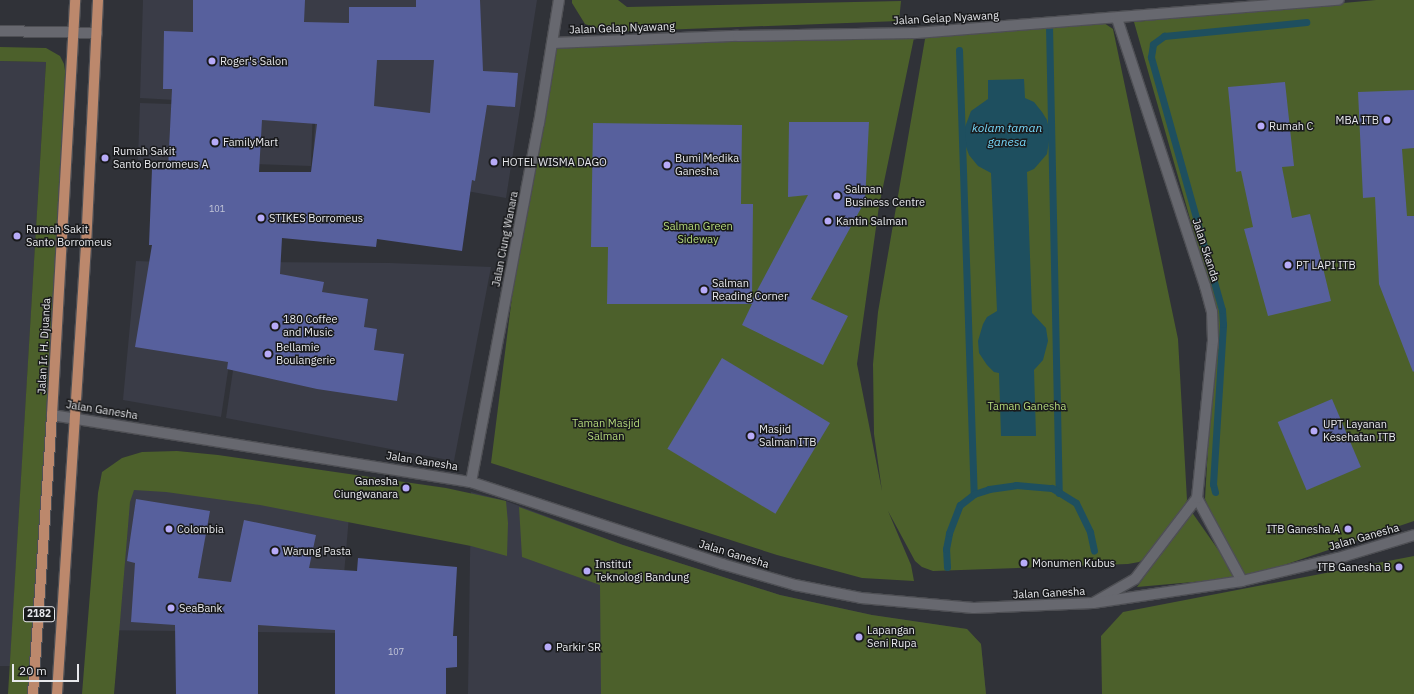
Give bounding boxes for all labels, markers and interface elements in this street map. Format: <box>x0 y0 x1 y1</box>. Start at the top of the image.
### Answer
street label: Jalan Gelap Nyawang <box>893 9 999 27</box>
street label: Jalan Gelap Nyawang <box>569 20 675 36</box>
place label: Roger's Salon <box>220 54 287 68</box>
marker: Roger's Salon <box>207 56 217 66</box>
place label: MBA ITB <box>1336 113 1379 127</box>
marker: MBA ITB <box>1382 115 1392 125</box>
place label: Rumah C <box>1269 119 1313 133</box>
water label: kolam taman ganesa <box>972 121 1042 149</box>
marker: Rumah C <box>1256 121 1266 131</box>
place label: FamilyMart <box>223 135 278 149</box>
marker: FamilyMart <box>210 137 220 147</box>
place label: Rumah Sakit Santo Borromeus A <box>113 145 209 171</box>
place label: Bumi Medika Ganesha <box>675 152 739 178</box>
marker: Rumah Sakit Santo Borromeus A <box>100 153 110 163</box>
place label: HOTEL WISMA DAGO <box>502 155 607 169</box>
marker: HOTEL WISMA DAGO <box>489 157 499 167</box>
marker: Bumi Medika Ganesha <box>662 160 672 170</box>
place label: Salman Business Centre <box>845 183 925 209</box>
street label: Jalan Ciung Wanara <box>489 190 521 288</box>
marker: Salman Business Centre <box>832 191 842 201</box>
house number: 101 <box>209 204 225 214</box>
place label: STIKES Borromeus <box>269 211 363 225</box>
marker: STIKES Borromeus <box>256 213 266 223</box>
place label: Kantin Salman <box>836 214 907 228</box>
marker: Kantin Salman <box>823 216 833 226</box>
street label: Jalan Skanda <box>1190 217 1222 283</box>
park label: Salman Green Sideway <box>663 220 733 246</box>
place label: Rumah Sakit Santo Borromeus <box>26 223 112 249</box>
marker: Rumah Sakit Santo Borromeus <box>11 230 23 242</box>
place label: PT LAPI ITB <box>1296 258 1356 272</box>
marker: PT LAPI ITB <box>1283 260 1293 270</box>
place label: Salman Reading Corner <box>712 277 788 303</box>
marker: Salman Reading Corner <box>699 285 709 295</box>
street label: Jalan Ir. H. Djuanda <box>35 297 53 395</box>
place label: 180 Coffee and Music <box>283 313 337 339</box>
marker: 180 Coffee and Music <box>270 321 280 331</box>
place label: Bellamie Boulangerie <box>276 341 335 367</box>
marker: Bellamie Boulangerie <box>263 349 273 359</box>
street label: Jalan Ganesha <box>65 398 139 422</box>
park label: Taman Ganesha <box>987 399 1067 413</box>
park label: Taman Masjid Salman <box>572 417 640 443</box>
place label: UPT Layanan Kesehatan ITB <box>1323 418 1396 444</box>
place label: Masjid Salman ITB <box>759 423 816 449</box>
marker: UPT Layanan Kesehatan ITB <box>1308 425 1320 437</box>
marker: Masjid Salman ITB <box>746 431 756 441</box>
street label: Jalan Ganesha <box>385 449 459 473</box>
place label: Ganesha Ciungwanara <box>334 475 398 501</box>
marker: Ganesha Ciungwanara <box>401 483 411 493</box>
street label: Jalan Ganesha <box>1327 521 1401 553</box>
place label: Colombia <box>177 522 224 536</box>
place label: ITB Ganesha A <box>1267 522 1340 536</box>
marker: Colombia <box>164 524 174 534</box>
marker: ITB Ganesha A <box>1343 524 1353 534</box>
street label: Jalan Ganesha <box>697 537 771 571</box>
place label: Warung Pasta <box>283 544 351 558</box>
marker: Warung Pasta <box>270 546 280 556</box>
place label: Monumen Kubus <box>1032 556 1115 570</box>
place label: Institut Teknologi Bandung <box>595 558 689 584</box>
marker: Monumen Kubus <box>1019 558 1029 568</box>
place label: ITB Ganesha B <box>1318 560 1391 574</box>
marker: ITB Ganesha B <box>1394 562 1404 572</box>
marker: Institut Teknologi Bandung <box>582 566 592 576</box>
street label: Jalan Ganesha <box>1012 585 1086 601</box>
place label: SeaBank <box>179 601 222 615</box>
marker: SeaBank <box>166 603 176 613</box>
road number: 2182 <box>23 606 55 622</box>
place label: Lapangan Seni Rupa <box>867 624 917 650</box>
marker: Lapangan Seni Rupa <box>854 632 864 642</box>
place label: Parkir SR <box>556 640 601 654</box>
marker: Parkir SR <box>543 642 553 652</box>
house number: 107 <box>388 647 404 657</box>
scale bar <box>14 656 81 682</box>
text: 20 m <box>19 663 47 678</box>

